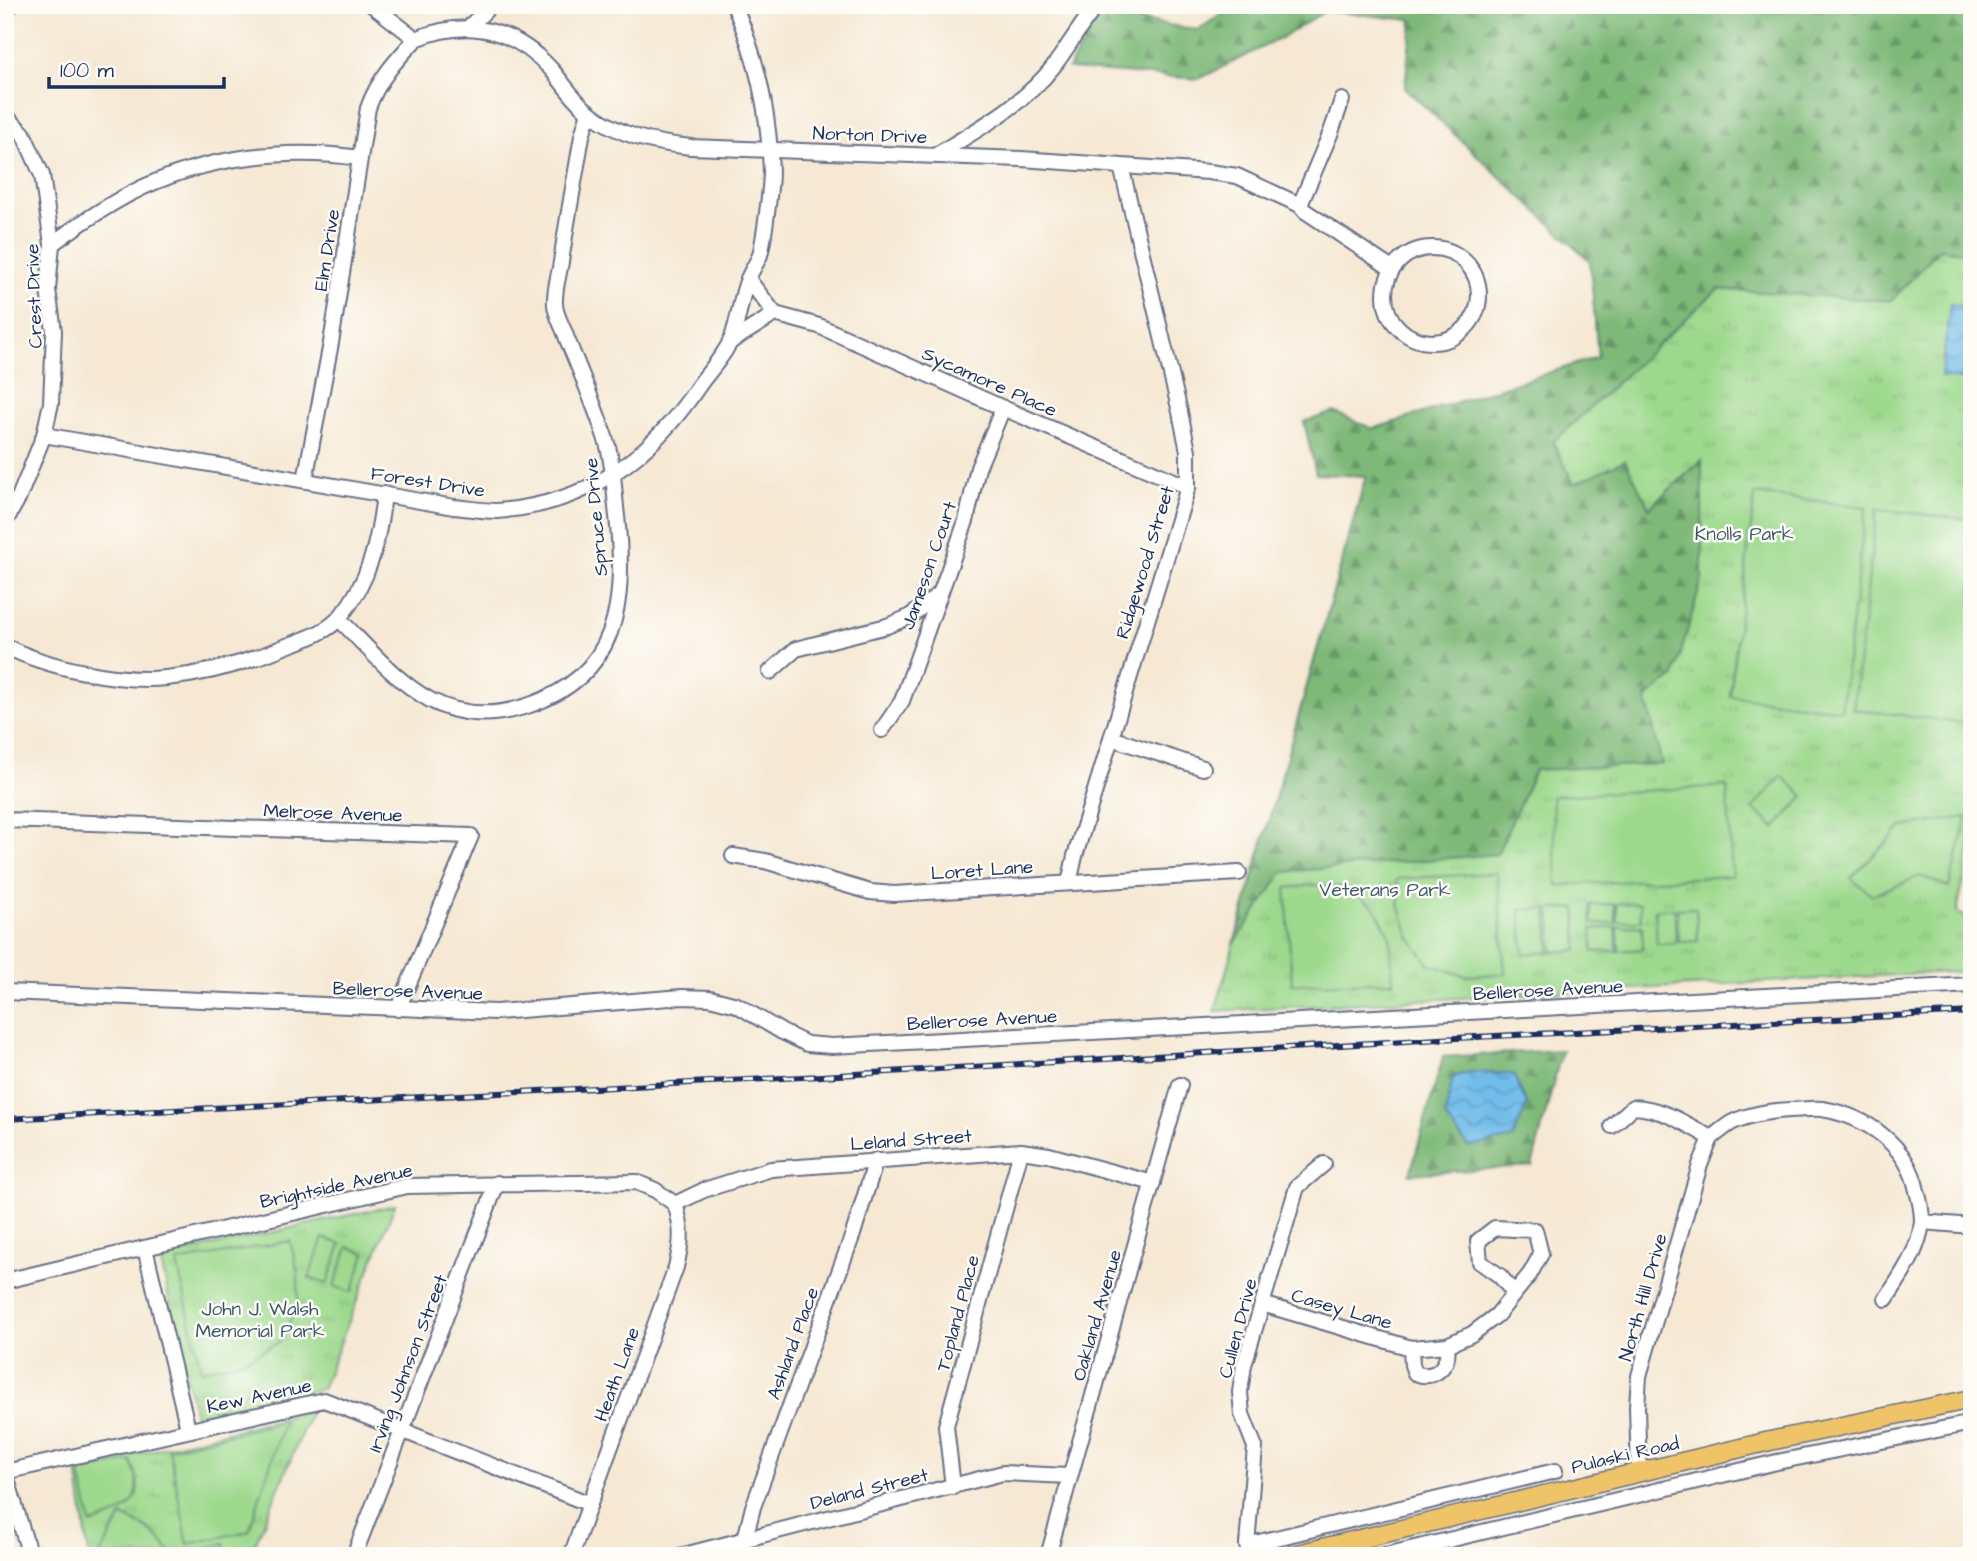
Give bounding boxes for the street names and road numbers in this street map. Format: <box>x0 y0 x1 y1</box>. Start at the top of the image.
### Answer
street label: Norton Drive <box>812 120 928 151</box>
street label: Elm Drive <box>308 207 347 293</box>
street label: Crest Drive <box>19 243 50 349</box>
street label: Sycamore Place <box>917 340 1061 425</box>
street label: Spruce Drive <box>578 457 615 577</box>
street label: Forest Drive <box>369 460 487 505</box>
street label: Ridgewood Street <box>1109 482 1183 643</box>
street label: Jameson Court <box>895 497 964 633</box>
street label: Melrose Avenue <box>263 798 403 829</box>
street label: Loret Lane <box>930 853 1034 888</box>
street label: Bellerose Avenue <box>1472 973 1624 1008</box>
street label: Bellerose Avenue <box>332 975 484 1008</box>
street label: Bellerose Avenue <box>906 1003 1058 1038</box>
street label: Leland Street <box>850 1123 973 1158</box>
street label: Brightside Avenue <box>257 1157 415 1217</box>
street label: North Hill Drive <box>1612 1230 1675 1364</box>
street label: Oakland Avenue <box>1066 1247 1129 1384</box>
street label: Topland Place <box>930 1252 987 1375</box>
street label: Irving Johnson Street <box>362 1270 456 1457</box>
street label: Cullen Drive <box>1212 1275 1265 1381</box>
street label: Casey Lane <box>1288 1282 1395 1338</box>
street label: Ashland Place <box>761 1284 826 1403</box>
street label: Heath Lane <box>588 1323 647 1426</box>
street label: Kew Avenue <box>204 1372 314 1421</box>
street label: Pulaski Road <box>1569 1430 1682 1481</box>
street label: Deland Street <box>808 1462 932 1517</box>

